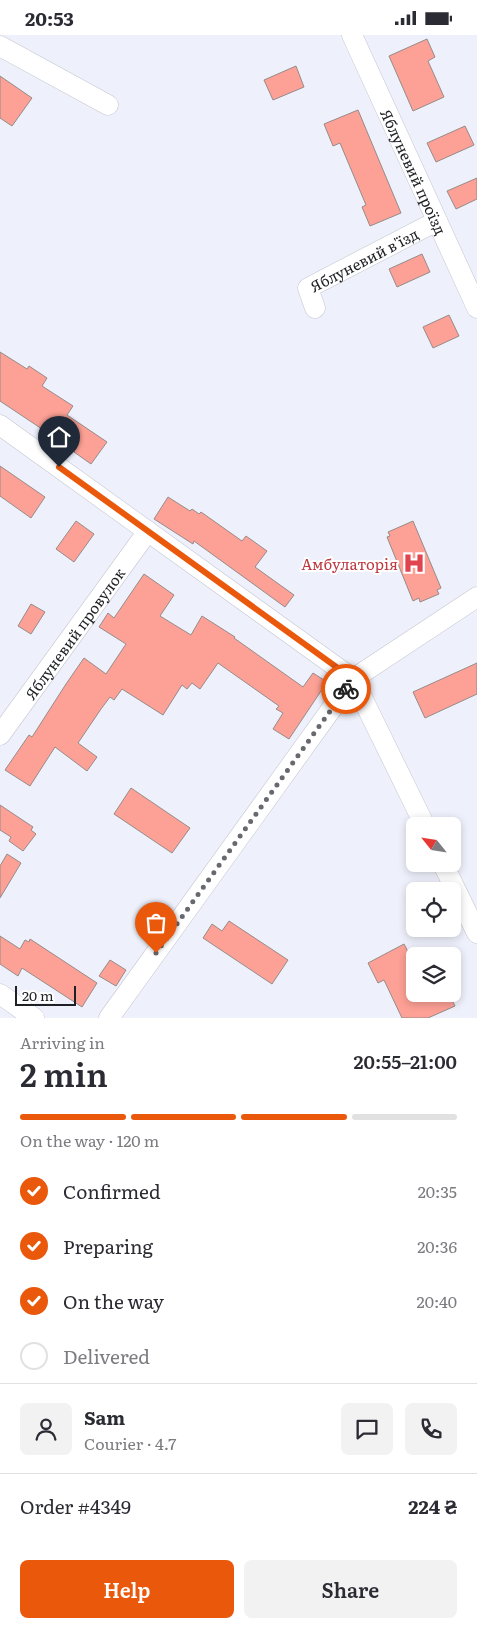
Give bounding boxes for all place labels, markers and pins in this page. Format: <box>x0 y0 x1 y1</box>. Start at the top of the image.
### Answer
pin <box>38 416 80 467</box>
hospital icon: Амбулаторія <box>401 550 427 576</box>
place label: Амбулаторія <box>301 552 398 575</box>
pin <box>135 902 177 953</box>

